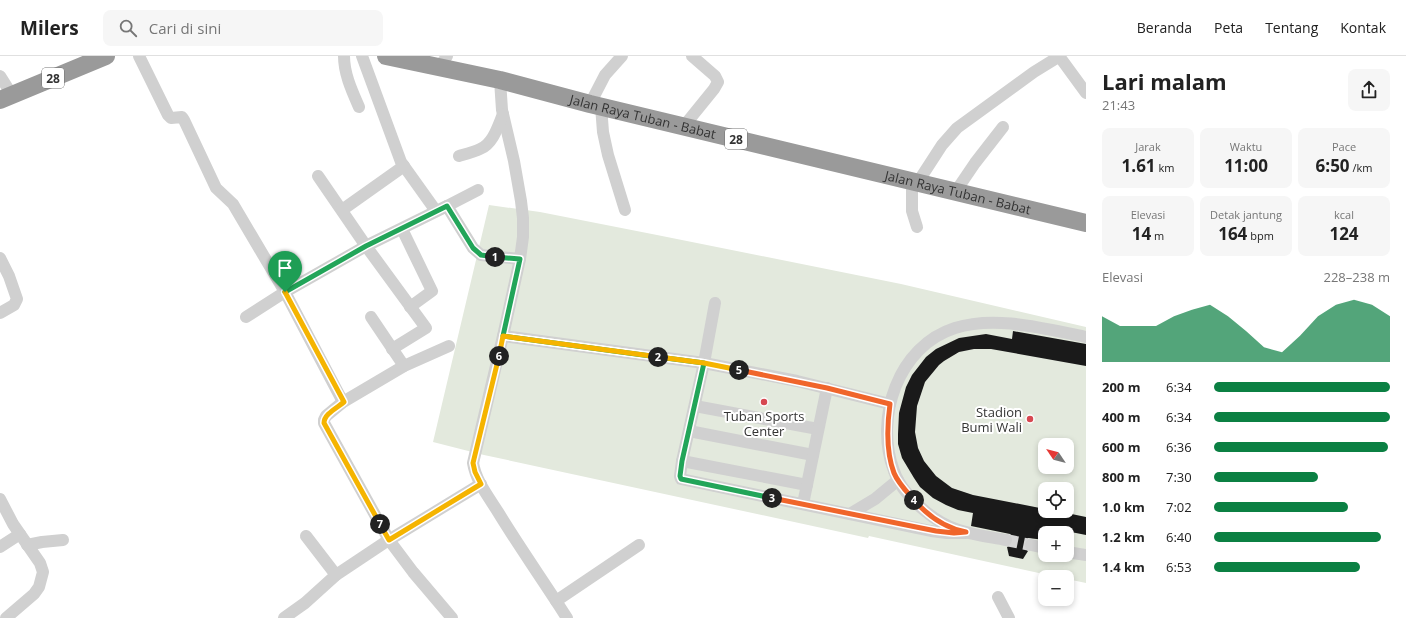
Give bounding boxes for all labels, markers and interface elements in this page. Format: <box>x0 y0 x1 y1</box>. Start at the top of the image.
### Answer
search box <box>103 10 383 46</box>
text: Milers <box>20 15 79 41</box>
icon: search <box>117 17 139 39</box>
text: Cari di sini <box>149 18 221 38</box>
text: Beranda <box>1137 18 1192 37</box>
text: Peta <box>1214 18 1243 37</box>
text: Tentang <box>1265 18 1318 37</box>
text: Kontak <box>1340 18 1386 37</box>
text: Lari malam <box>1102 66 1227 96</box>
road number: 28 <box>42 68 64 88</box>
button: share <box>1348 69 1390 111</box>
street label: Jalan Raya Tuban - Babat <box>566 89 718 143</box>
text: 21:43 <box>1102 96 1135 114</box>
road number: 28 <box>725 129 747 149</box>
text: Jarak <box>1135 139 1161 154</box>
text: Waktu <box>1230 139 1262 154</box>
text: Pace <box>1332 139 1356 154</box>
text: 1.61 <box>1122 154 1156 177</box>
text: 11:00 <box>1224 154 1268 177</box>
text: 6:50 <box>1316 154 1350 177</box>
text: km <box>1156 160 1174 175</box>
text: /km <box>1350 160 1372 175</box>
street label: Jalan Raya Tuban - Babat <box>881 166 1033 219</box>
text: Elevasi <box>1131 207 1165 222</box>
text: Detak jantung <box>1210 207 1282 222</box>
text: kcal <box>1334 207 1354 222</box>
text: 14 <box>1132 222 1151 245</box>
text: 164 <box>1218 222 1247 245</box>
text: 124 <box>1329 222 1359 245</box>
text: m <box>1151 228 1164 243</box>
text: bpm <box>1247 228 1274 243</box>
pin: 1 <box>485 247 505 267</box>
text: 1 <box>492 249 498 264</box>
pin <box>268 251 302 292</box>
icon: arrive <box>274 257 296 279</box>
text: Elevasi <box>1102 268 1143 286</box>
text: 228–238 m <box>1323 268 1390 286</box>
pin: 6 <box>489 346 509 366</box>
pin: 2 <box>648 347 668 367</box>
text: 6 <box>496 348 502 363</box>
text: 2 <box>655 349 661 364</box>
pin: 5 <box>729 360 749 380</box>
text: 5 <box>736 362 742 377</box>
text: 200 m <box>1102 378 1140 396</box>
text: 6:34 <box>1166 378 1192 396</box>
marker: Tuban Sports Center <box>759 397 769 407</box>
place label: Stadion Bumi Wali <box>961 403 1022 436</box>
place label: Tuban Sports Center <box>724 407 804 440</box>
text: 400 m <box>1102 408 1140 426</box>
text: 6:34 <box>1166 408 1192 426</box>
marker: Stadion Bumi Wali <box>1025 414 1035 424</box>
north arrow <box>1038 438 1074 474</box>
map controls <box>1038 438 1074 606</box>
text: 600 m <box>1102 438 1140 456</box>
text: 6:36 <box>1166 438 1192 456</box>
text: 800 m <box>1102 468 1140 486</box>
text: 7:30 <box>1166 468 1192 486</box>
button: locate <box>1038 482 1074 518</box>
pin: 3 <box>762 488 782 508</box>
text: 3 <box>769 490 775 505</box>
pin: 4 <box>904 490 924 510</box>
text: 4 <box>911 492 917 507</box>
text: 1.0 km <box>1102 498 1145 516</box>
text: 7:02 <box>1166 498 1192 516</box>
pin: 7 <box>370 514 390 534</box>
text: 7 <box>377 516 383 531</box>
button: + <box>1038 526 1074 562</box>
text: 1.2 km <box>1102 528 1145 546</box>
text: 6:40 <box>1166 528 1192 546</box>
text: 1.4 km <box>1102 558 1145 576</box>
text: 6:53 <box>1166 558 1192 576</box>
button: − <box>1038 570 1074 606</box>

